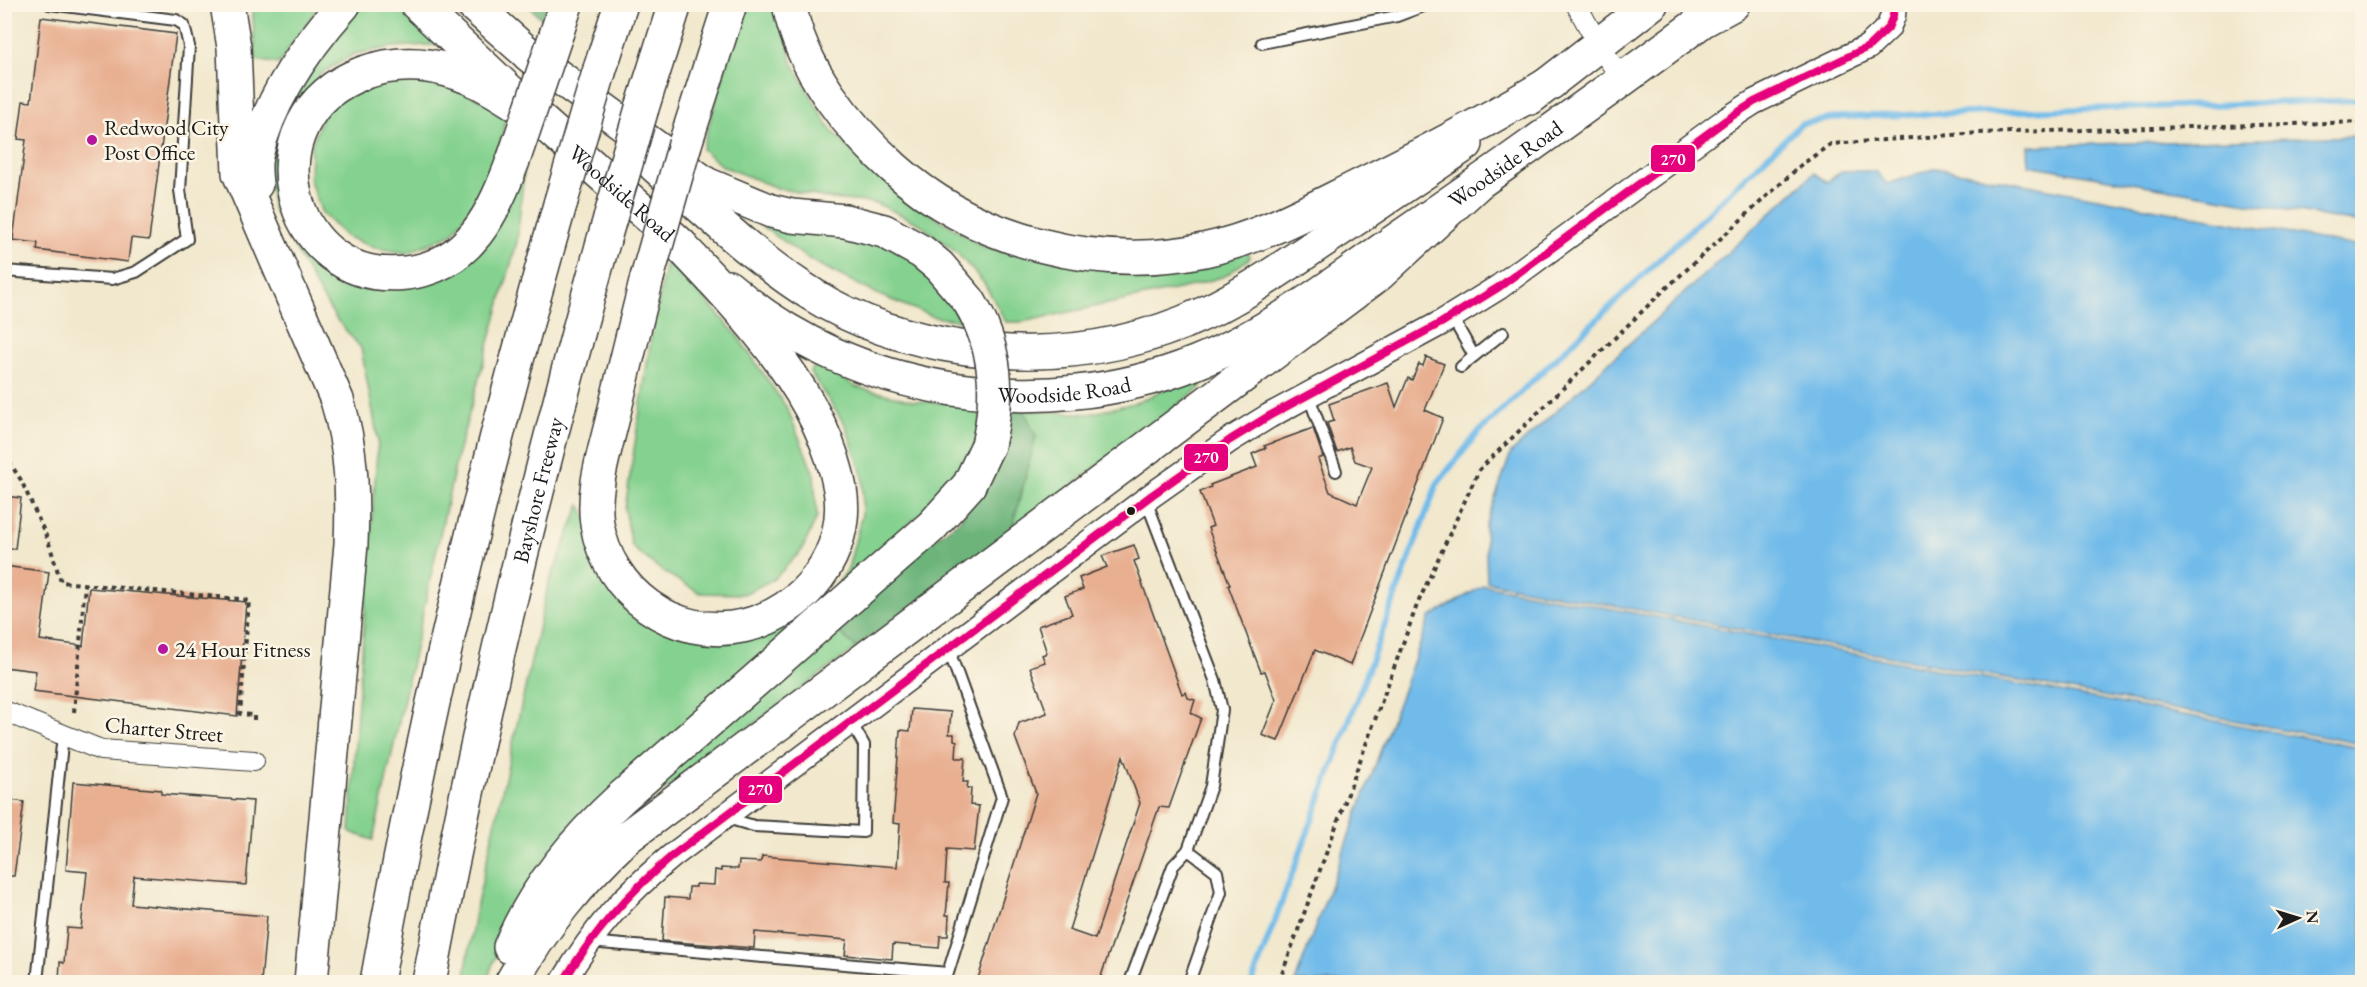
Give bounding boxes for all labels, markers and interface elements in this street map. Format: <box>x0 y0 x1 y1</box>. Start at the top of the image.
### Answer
place label: Redwood City Post Office <box>104 113 229 167</box>
street label: Woodside Road <box>1443 113 1569 215</box>
marker: Redwood City Post Office <box>85 133 99 147</box>
street label: Woodside Road <box>562 138 682 249</box>
line badge: 270 <box>1650 144 1696 173</box>
text: 270 <box>1660 149 1686 170</box>
street label: Woodside Road <box>997 369 1134 410</box>
street label: Bayshore Freeway <box>506 414 570 566</box>
line badge: 270 <box>1183 443 1229 472</box>
text: 270 <box>1193 447 1219 468</box>
unlabelled marker <box>1125 505 1137 517</box>
place label: 24 Hour Fitness <box>175 635 311 664</box>
marker: 24 Hour Fitness <box>156 642 170 656</box>
street label: Charter Street <box>104 710 224 749</box>
line badge: 270 <box>738 775 783 804</box>
text: 270 <box>747 779 773 800</box>
north arrow <box>2268 888 2328 948</box>
text: N <box>2302 910 2323 924</box>

